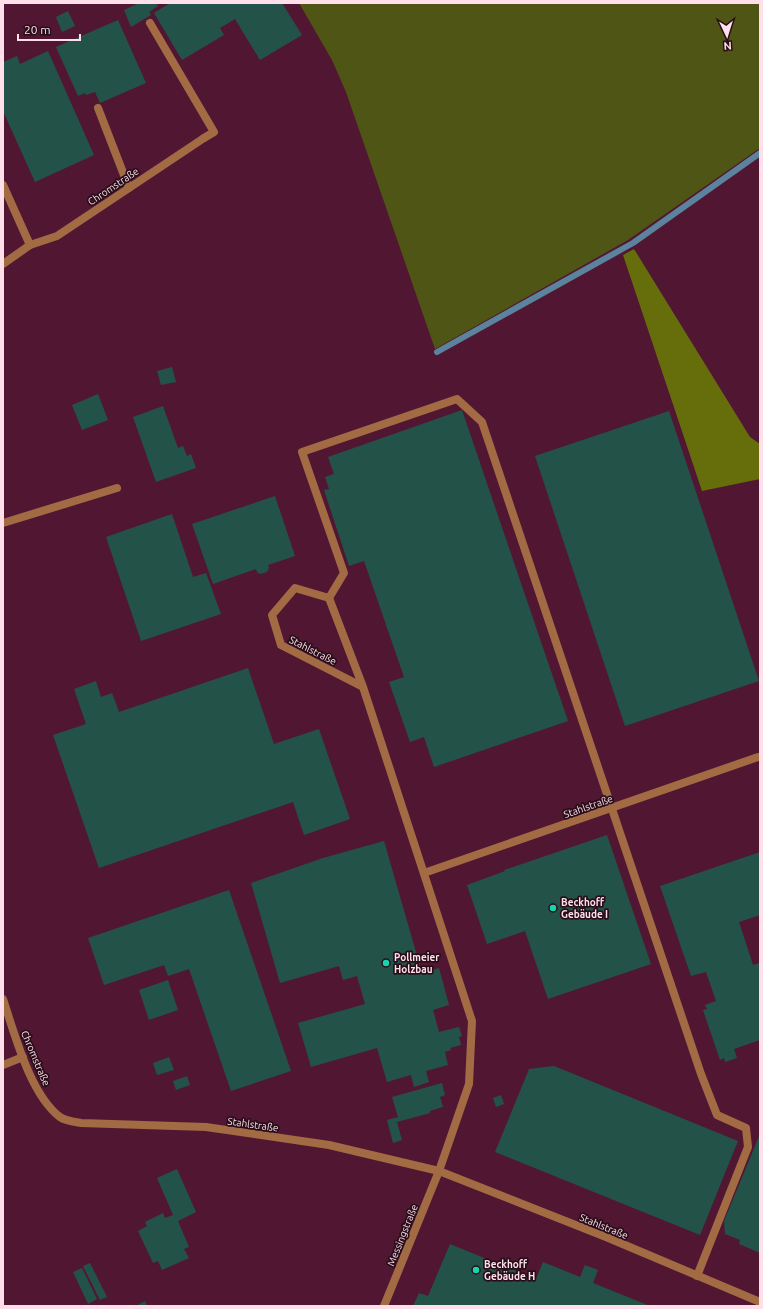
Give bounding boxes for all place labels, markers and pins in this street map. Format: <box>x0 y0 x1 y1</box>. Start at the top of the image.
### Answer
place label: Beckhoff Gebäude I <box>561 896 608 920</box>
marker: Beckhoff Gebäude I <box>548 903 558 913</box>
place label: Pollmeier Holzbau <box>394 952 440 975</box>
marker: Pollmeier Holzbau <box>381 958 391 968</box>
place label: Beckhoff Gebäude H <box>484 1258 535 1282</box>
marker: Beckhoff Gebäude H <box>471 1265 481 1275</box>

